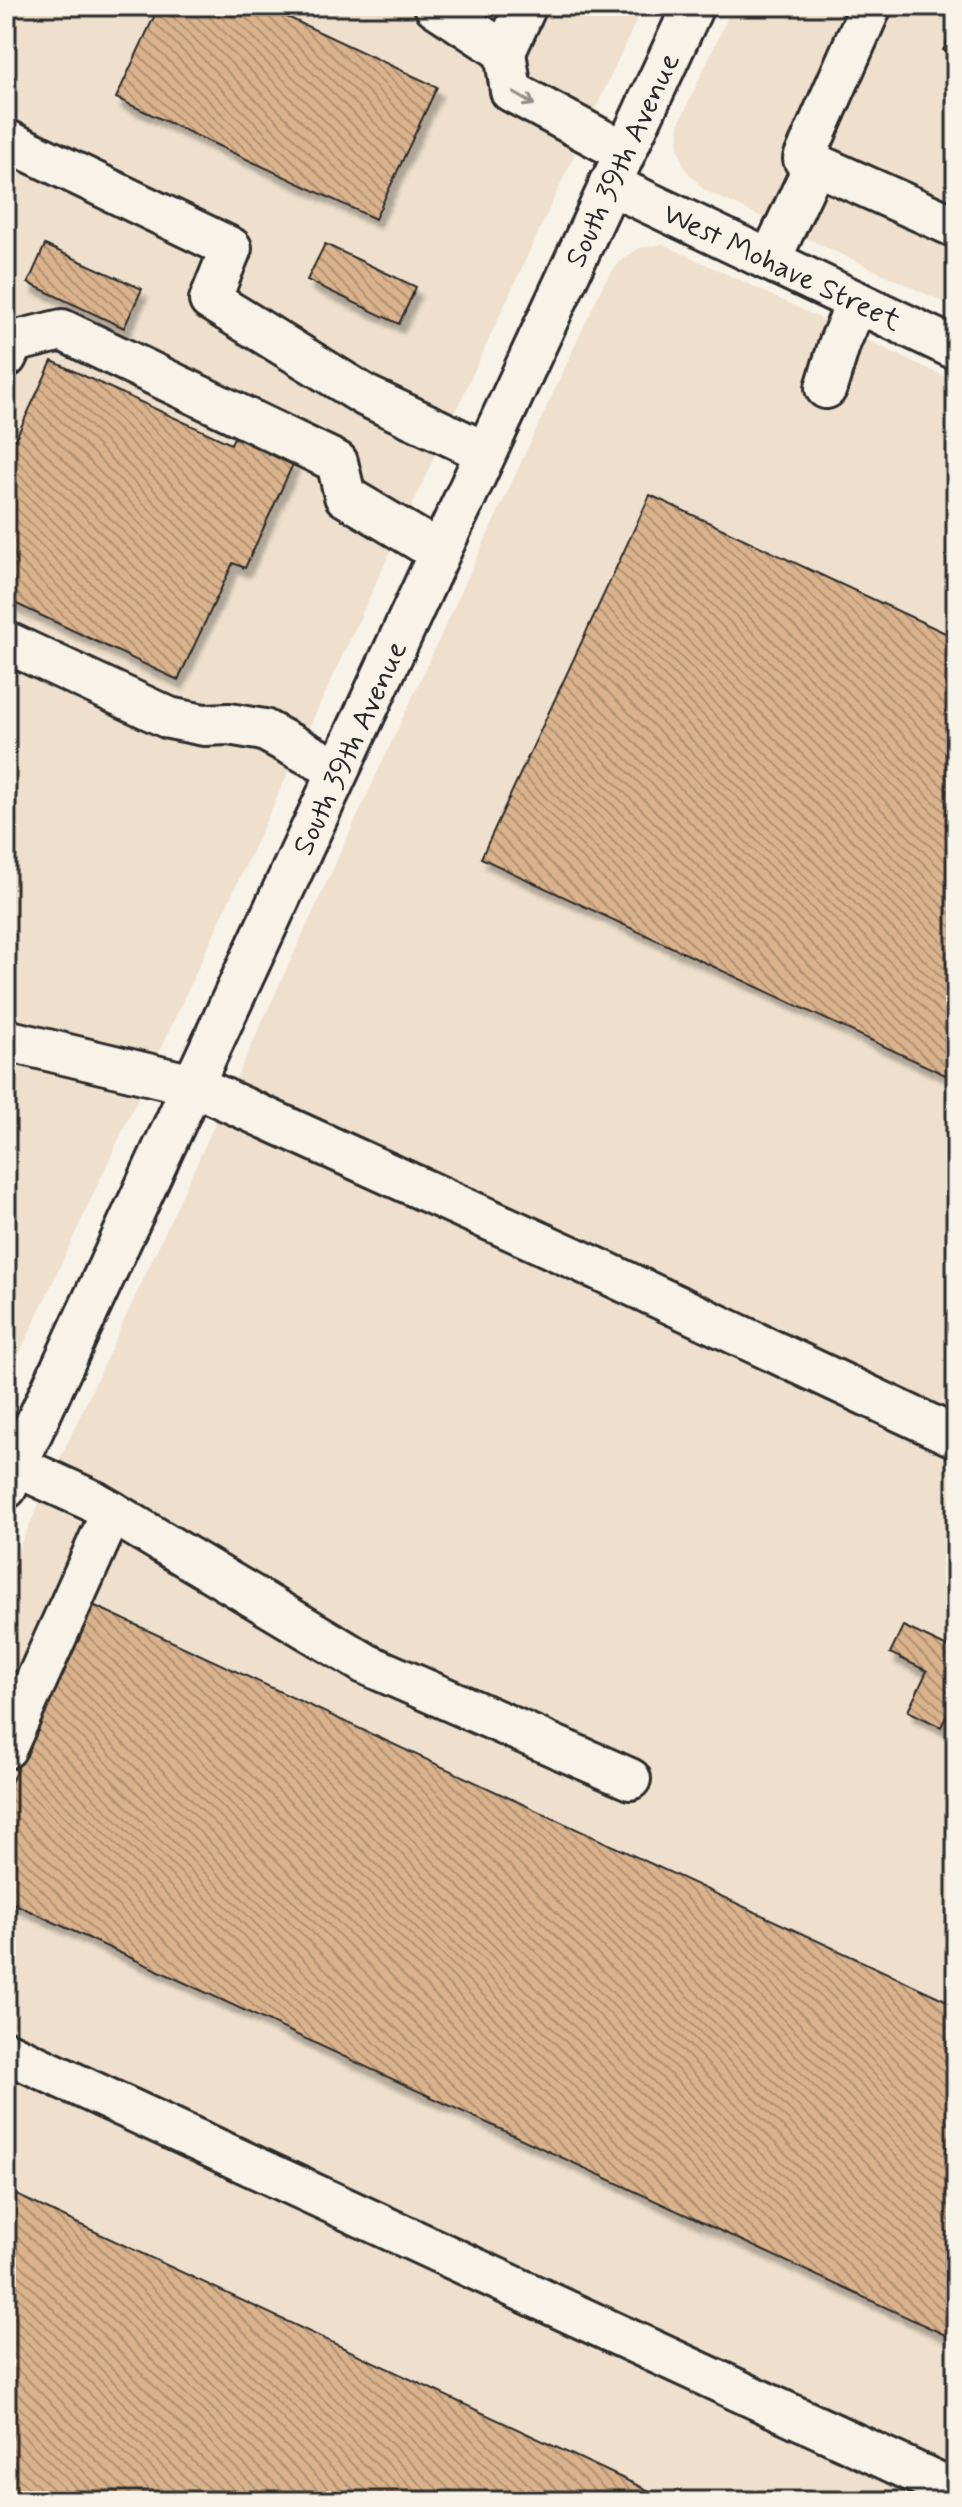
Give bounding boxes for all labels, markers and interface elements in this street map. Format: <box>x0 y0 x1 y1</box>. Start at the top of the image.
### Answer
street label: South 39th Avenue <box>557 47 690 274</box>
one-way arrow <box>512 92 536 107</box>
street label: West Mohave Street <box>656 195 907 341</box>
street label: South 39th Avenue <box>284 635 417 862</box>

